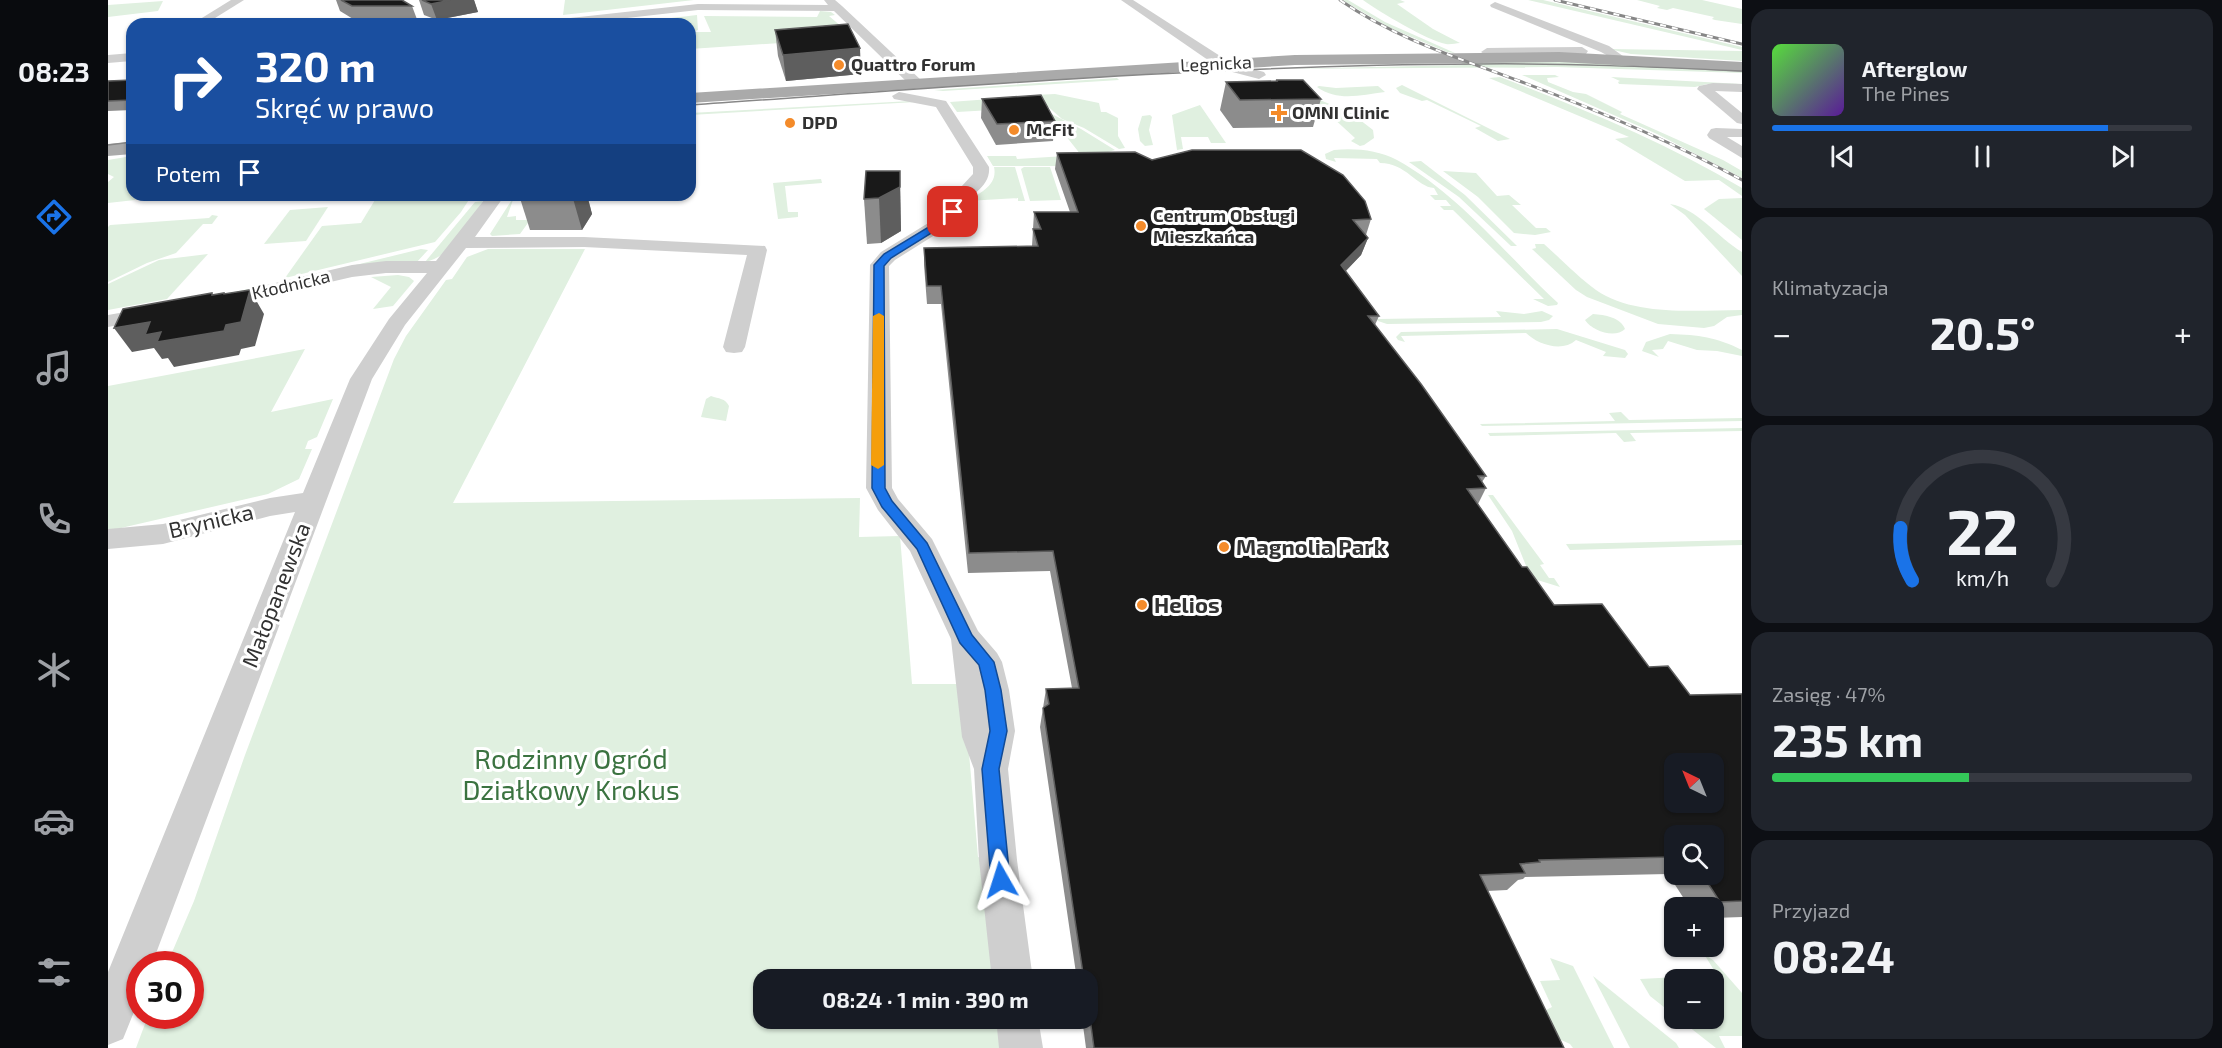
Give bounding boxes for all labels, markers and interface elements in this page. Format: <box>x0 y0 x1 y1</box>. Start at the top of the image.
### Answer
text: 320 m <box>255 40 376 90</box>
icon: right <box>156 42 234 120</box>
street label: Legnicka <box>1180 50 1252 76</box>
place label: Quattro Forum <box>851 53 976 75</box>
text: 08:23 <box>18 55 90 87</box>
text: Afterglow <box>1862 55 1967 81</box>
marker: Quattro Forum <box>832 58 846 72</box>
text: The Pines <box>1862 81 1950 105</box>
text: Skręć w prawo <box>255 91 434 123</box>
place label: OMNI Clinic <box>1292 101 1389 123</box>
marker: OMNI Clinic <box>1270 104 1288 122</box>
place label: DPD <box>802 111 838 133</box>
marker: DPD <box>783 116 797 130</box>
place label: McFit <box>1026 118 1075 140</box>
marker: McFit <box>1007 123 1021 137</box>
icon: previous <box>1826 140 1859 173</box>
icon: pause <box>1966 140 1999 173</box>
icon: next <box>2106 140 2139 173</box>
icon: arrive <box>233 156 266 189</box>
text: Potem <box>156 160 221 186</box>
pin <box>927 186 978 237</box>
icon: arrive <box>936 195 969 228</box>
icon: directions <box>33 196 75 238</box>
place label: Centrum Obsługi Mieszkańca <box>1153 204 1295 247</box>
marker: Centrum Obsługi Mieszkańca <box>1134 219 1148 233</box>
street label: Kłodnicka <box>249 264 332 304</box>
text: Klimatyzacja <box>1772 275 1888 299</box>
text: 20.5° <box>1930 305 2035 359</box>
text: − <box>1772 313 1791 353</box>
text: + <box>2174 313 2192 353</box>
icon: music <box>33 347 75 389</box>
text: 22 <box>1946 493 2018 568</box>
icon: phone <box>33 498 75 540</box>
street label: Brynicka <box>166 498 256 542</box>
street label: Małopanewska <box>235 519 315 671</box>
place label: Magnolia Park <box>1236 533 1387 559</box>
marker: Magnolia Park <box>1217 540 1231 554</box>
text: km/h <box>1955 565 2009 590</box>
place label: Helios <box>1154 591 1220 617</box>
marker: Helios <box>1135 598 1149 612</box>
icon: climate <box>33 649 75 691</box>
text: Zasięg · 47% <box>1772 682 1885 706</box>
text: 235 km <box>1772 712 1923 766</box>
park label: Rodzinny Ogród Działkowy Krokus <box>462 742 680 806</box>
north arrow <box>1664 753 1724 813</box>
map controls <box>1664 753 1724 1029</box>
icon: car <box>33 800 75 842</box>
button: search <box>1664 825 1724 885</box>
position arrow <box>969 848 1033 912</box>
button: + <box>1664 897 1724 957</box>
text: Przyjazd <box>1772 898 1850 922</box>
text: 08:24 <box>1772 928 1895 982</box>
icon: filters <box>33 951 75 993</box>
speed limit sign: 30 <box>126 951 204 1029</box>
button: − <box>1664 969 1724 1029</box>
text: 08:24 · 1 min · 390 m <box>822 986 1029 1012</box>

